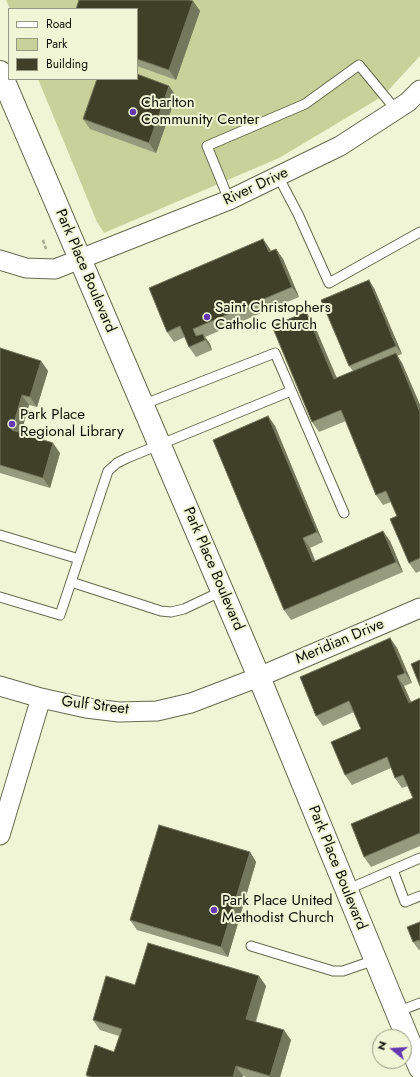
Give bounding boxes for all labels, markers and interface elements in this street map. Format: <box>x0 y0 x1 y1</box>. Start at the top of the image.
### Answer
legend <box>8 8 138 80</box>
text: Road <box>46 15 72 33</box>
text: Park <box>46 35 67 53</box>
text: Building <box>46 55 88 73</box>
place label: Charlton Community Center <box>141 94 260 129</box>
marker: Charlton Community Center <box>128 107 138 117</box>
street label: River Drive <box>221 164 291 210</box>
street label: Park Place Boulevard <box>51 207 119 335</box>
place label: Saint Christophers Catholic Church <box>215 299 331 334</box>
marker: Saint Christophers Catholic Church <box>202 312 212 322</box>
place label: Park Place Regional Library <box>20 406 124 441</box>
marker: Park Place Regional Library <box>7 419 17 429</box>
street label: Park Place Boulevard <box>179 505 247 633</box>
street label: Meridian Drive <box>293 615 387 669</box>
street label: Gulf Street <box>60 693 130 719</box>
street label: Park Place Boulevard <box>304 803 370 933</box>
place label: Park Place United Methodist Church <box>222 892 334 927</box>
marker: Park Place United Methodist Church <box>209 905 219 915</box>
north arrow <box>372 1029 412 1069</box>
text: N <box>373 1039 390 1052</box>

